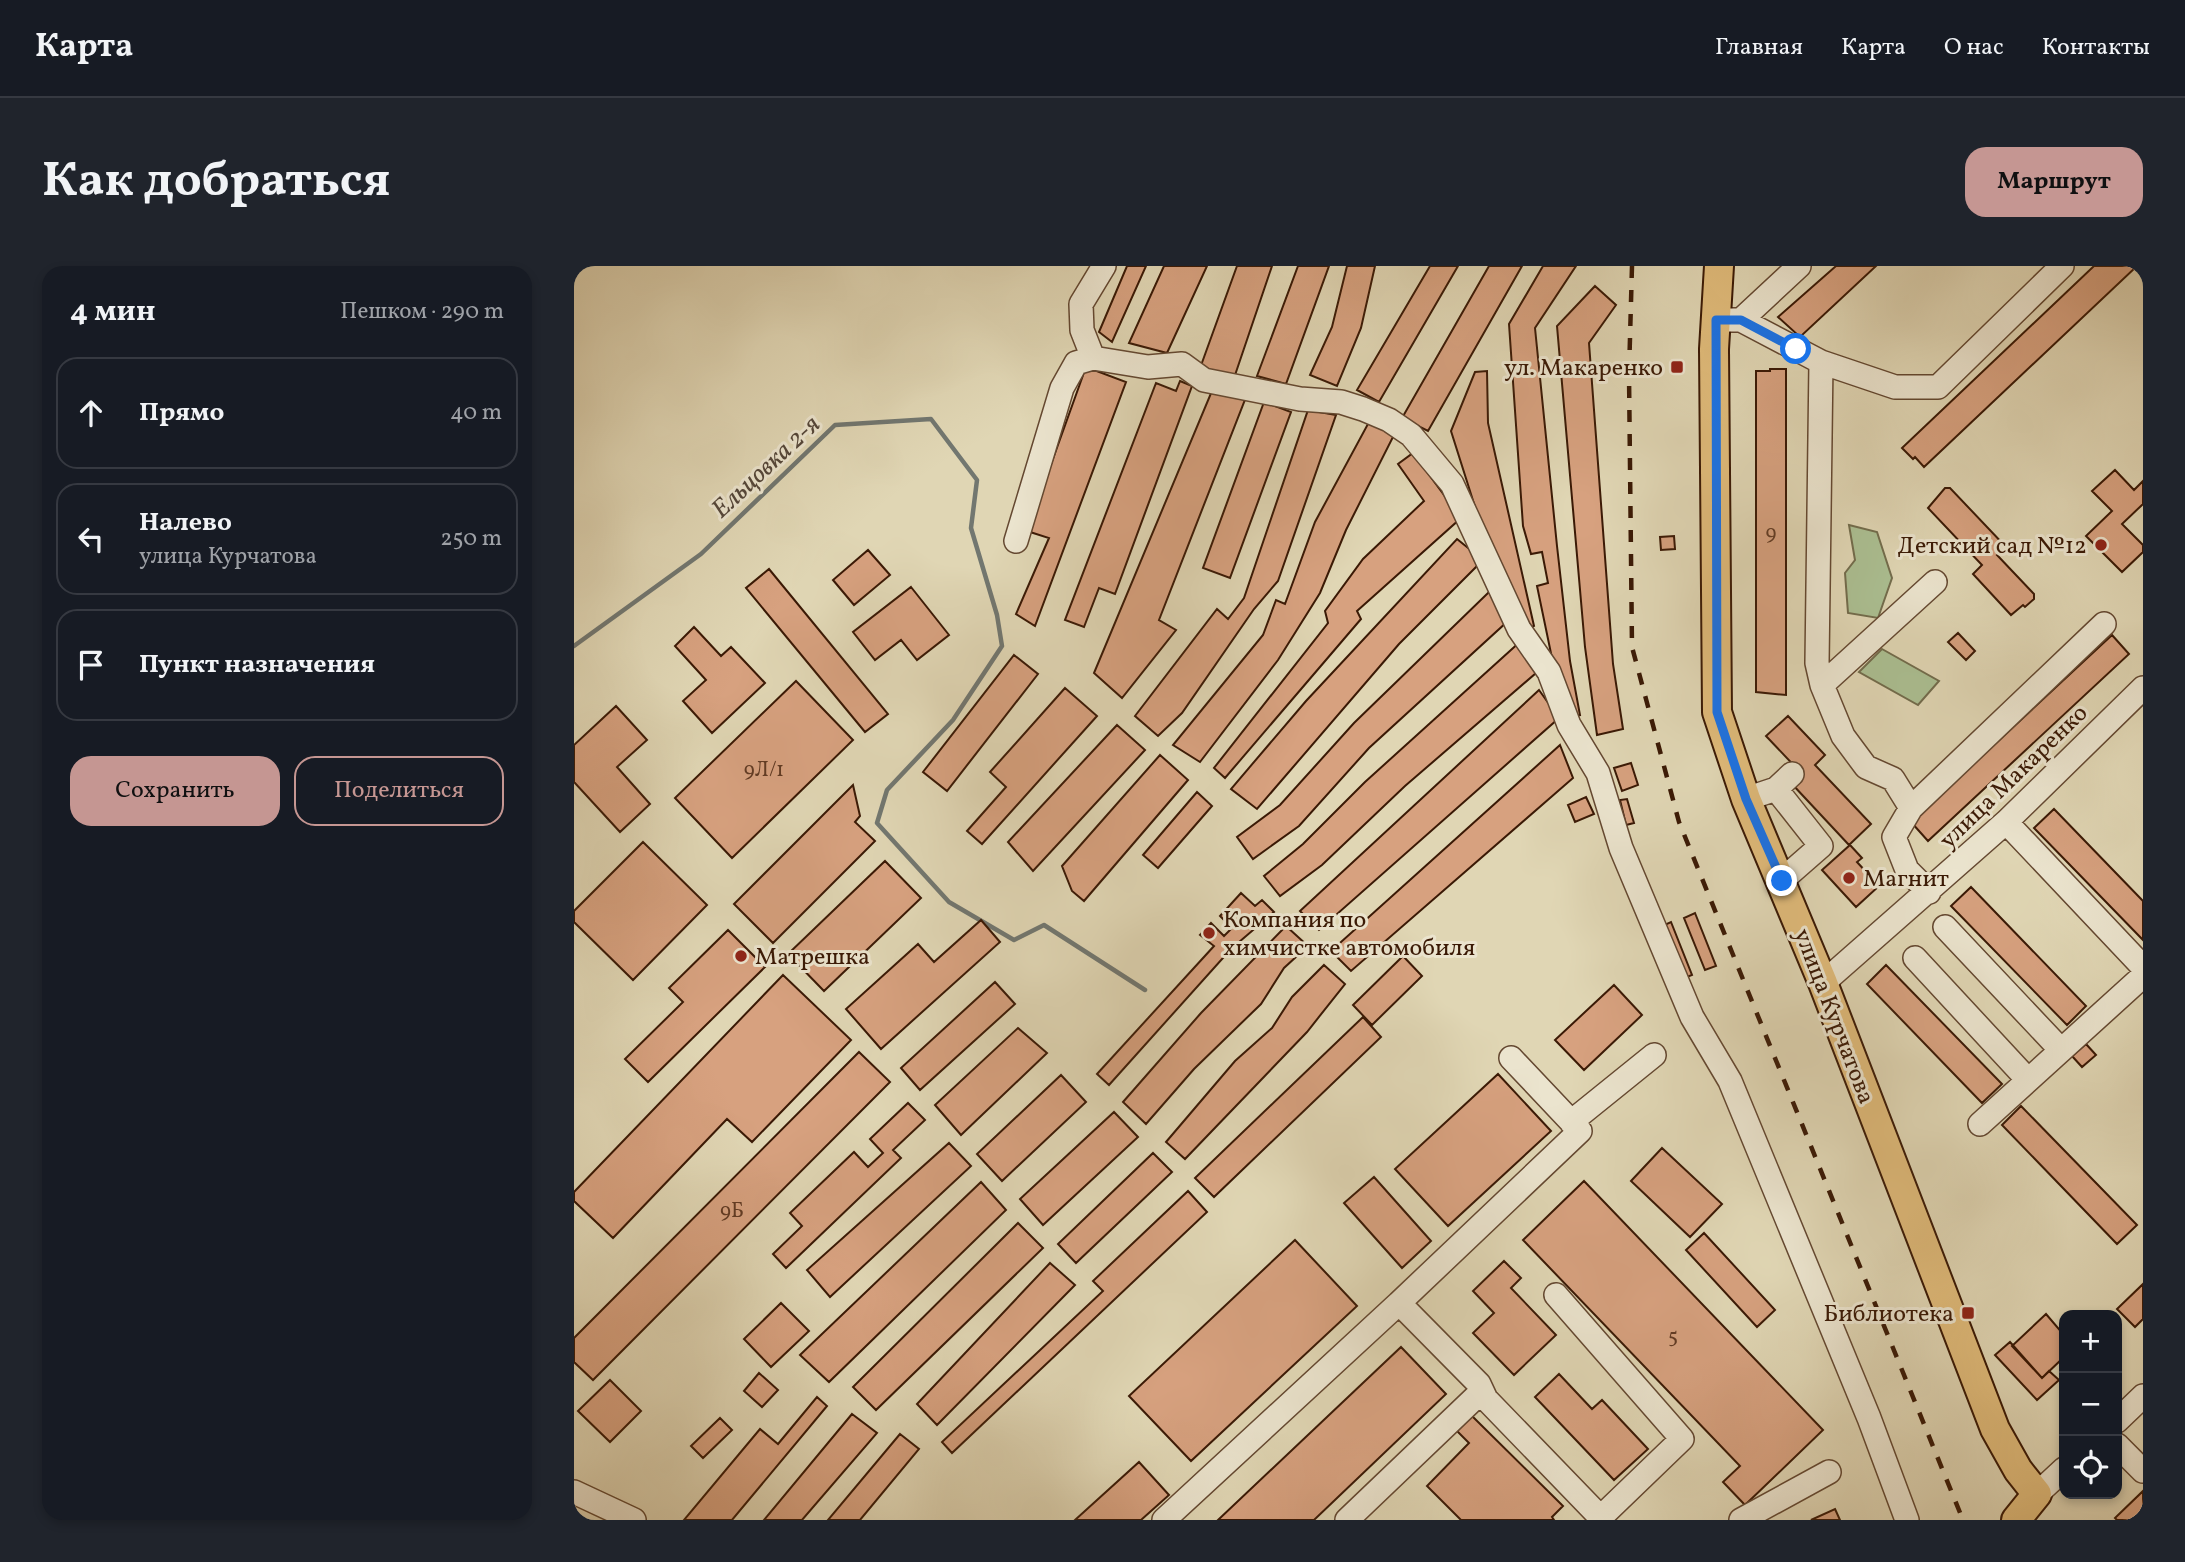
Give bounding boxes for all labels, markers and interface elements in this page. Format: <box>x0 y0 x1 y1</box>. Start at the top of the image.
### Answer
text: Карта <box>35 25 133 71</box>
text: Главная <box>1715 31 1803 65</box>
text: Карта <box>1841 31 1906 65</box>
text: О нас <box>1944 31 2004 65</box>
text: Контакты <box>2042 31 2150 65</box>
button: Маршрут <box>1965 147 2143 217</box>
text: Как добраться <box>42 148 390 217</box>
text: 4 мин <box>70 291 155 333</box>
text: Пешком · 290 m <box>340 296 504 328</box>
route start <box>1780 333 1811 364</box>
place label: ул. Макаренко <box>1504 352 1663 386</box>
marker: ул. Макаренко <box>1669 359 1685 375</box>
icon: ahead <box>72 394 110 432</box>
text: Прямо <box>139 395 224 431</box>
text: 40 m <box>450 397 502 429</box>
water label: Ельцовка 2-я <box>704 408 829 527</box>
text: Налево <box>139 505 232 541</box>
house number: 9 <box>1766 519 1777 548</box>
icon: left <box>72 520 110 558</box>
text: 250 m <box>440 523 502 555</box>
place label: Детский сад №12 <box>1897 530 2087 564</box>
marker: Детский сад №12 <box>2093 537 2109 553</box>
text: улица Курчатова <box>139 541 317 573</box>
icon: arrive <box>72 646 110 684</box>
text: Пункт назначения <box>139 647 375 683</box>
street label: улица Макаренко <box>1932 698 2096 857</box>
button: Сохранить <box>70 756 280 826</box>
button: Поделиться <box>294 756 504 826</box>
house number: 9Л/1 <box>744 756 784 785</box>
place label: Магнит <box>1863 863 1949 897</box>
route end <box>1766 865 1797 896</box>
marker: Магнит <box>1841 870 1857 886</box>
place label: Компания по химчистке автомобиля <box>1223 904 1475 966</box>
street label: улица Курчатова <box>1784 924 1882 1109</box>
marker: Компания по химчистке автомобиля <box>1201 925 1217 941</box>
place label: Матрешка <box>755 941 870 975</box>
marker: Матрешка <box>733 948 749 964</box>
house number: 9Б <box>720 1197 744 1226</box>
place label: Библиотека <box>1823 1298 1954 1332</box>
marker: Библиотека <box>1960 1305 1976 1321</box>
map controls <box>2059 1310 2122 1499</box>
button: + <box>2059 1310 2122 1373</box>
house number: 5 <box>1668 1322 1678 1351</box>
button: − <box>2059 1373 2122 1436</box>
button: locate <box>2059 1436 2122 1499</box>

